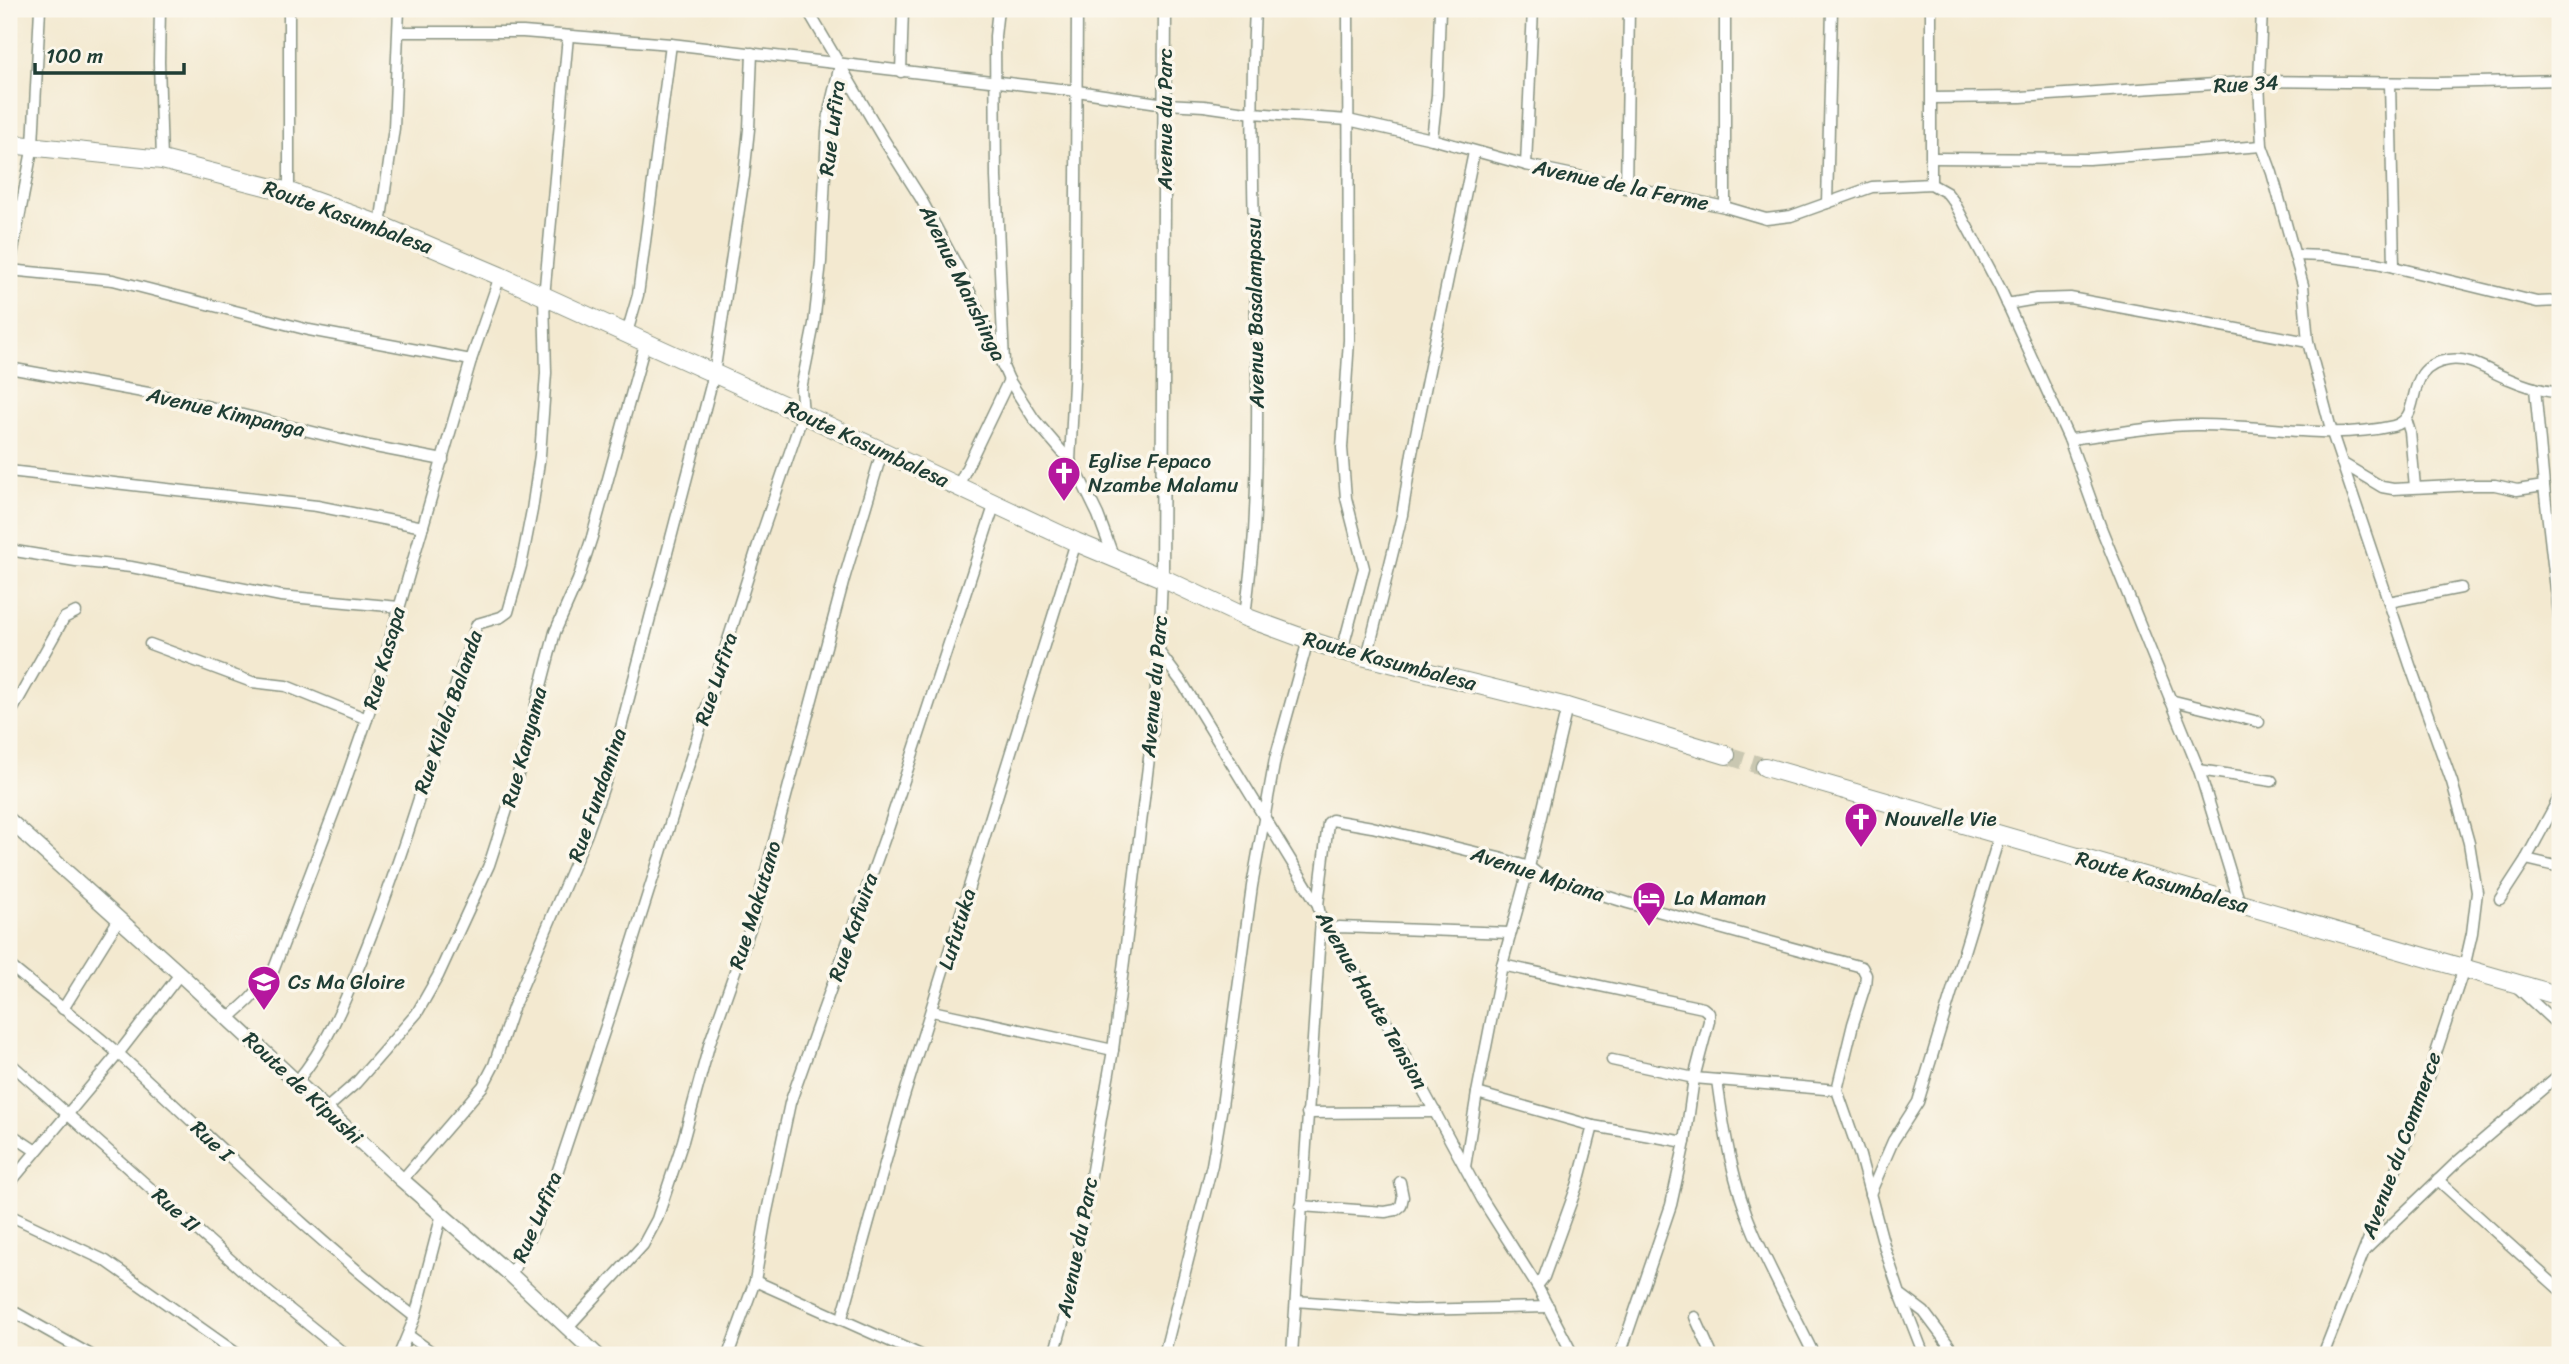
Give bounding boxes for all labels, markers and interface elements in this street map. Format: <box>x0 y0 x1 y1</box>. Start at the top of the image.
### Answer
scale bar <box>35 32 184 76</box>
text: 100 m <box>46 37 103 75</box>
street label: Avenue du Parc <box>1146 48 1184 191</box>
street label: Rue 34 <box>2213 63 2279 105</box>
street label: Rue Lufira <box>807 78 857 178</box>
street label: Avenue de la Ferme <box>1529 148 1713 222</box>
street label: Route Kasumbalesa <box>258 169 438 265</box>
street label: Avenue Manshinga <box>908 197 1018 368</box>
street label: Avenue Basalampasu <box>1234 217 1276 410</box>
street label: Avenue Kimpanga <box>142 375 309 449</box>
street label: Route Kasumbalesa <box>778 389 956 499</box>
place label: Eglise Fepaco Nzambe Malamu <box>1088 442 1239 504</box>
church icon: Eglise Fepaco Nzambe Malamu <box>1045 454 1083 503</box>
street label: Rue Kasapa <box>351 602 417 714</box>
street label: Avenue du Parc <box>1129 613 1179 760</box>
street label: Route Kasumbalesa <box>1299 620 1481 702</box>
street label: Rue Kilela Balanda <box>402 625 494 799</box>
street label: Rue Lufira <box>683 627 749 730</box>
street label: Rue Kanyama <box>490 682 558 811</box>
street label: Rue Fundamina <box>556 722 638 867</box>
church icon: Nouvelle Vie <box>1842 800 1880 849</box>
place label: Nouvelle Vie <box>1885 800 1997 838</box>
street label: Avenue Mpiana <box>1465 834 1610 914</box>
street label: Rue Makutano <box>717 836 793 974</box>
street label: Route Kasumbalesa <box>2071 839 2253 925</box>
street label: Rue Kafwira <box>817 867 889 986</box>
hotel icon: La Maman <box>1630 879 1668 928</box>
place label: La Maman <box>1674 879 1766 917</box>
street label: Lufutuka <box>927 883 988 975</box>
street label: Avenue Haute Tension <box>1305 902 1439 1097</box>
school or university icon: Cs Ma Gloire <box>245 963 283 1012</box>
place label: Cs Ma Gloire <box>288 963 405 1001</box>
street label: Route de Kipushi <box>234 1022 373 1155</box>
street label: Avenue du Commerce <box>2349 1046 2452 1245</box>
street label: Rue I <box>181 1111 244 1173</box>
street label: Rue Lufira <box>501 1165 573 1269</box>
street label: Avenue du Parc <box>1045 1173 1109 1322</box>
street label: Rue II <box>143 1177 210 1243</box>

